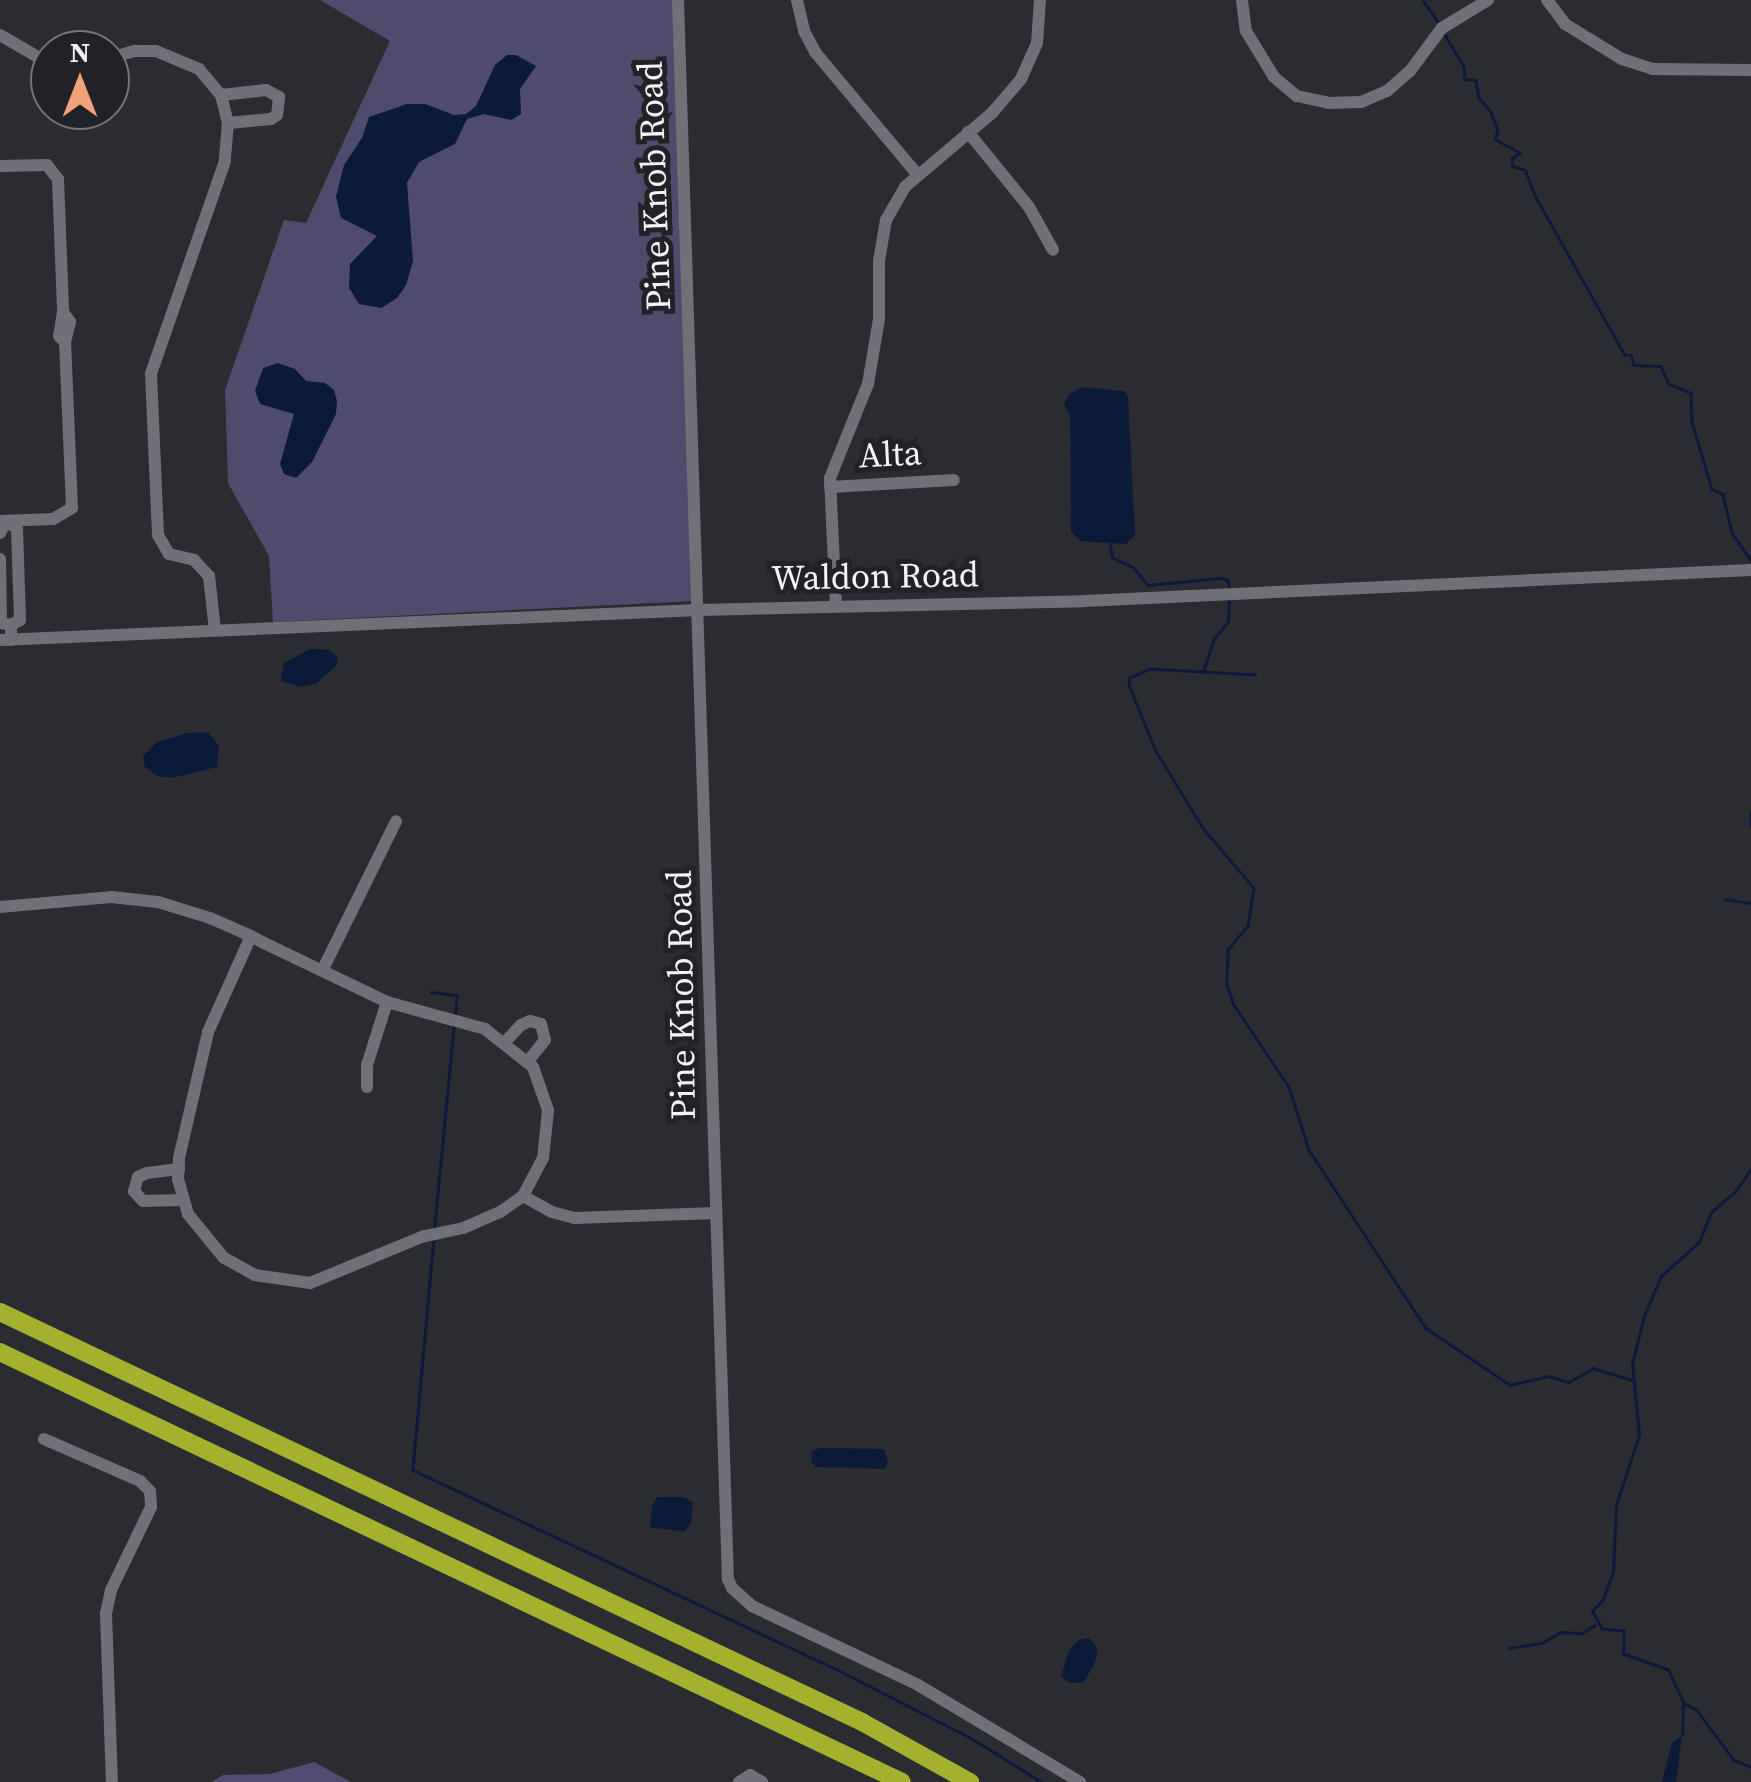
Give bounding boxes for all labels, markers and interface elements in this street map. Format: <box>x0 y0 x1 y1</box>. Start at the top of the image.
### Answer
north arrow <box>30 30 130 130</box>
text: N <box>70 33 90 71</box>
street label: Pine Knob Road <box>629 60 679 312</box>
street label: Alta <box>858 431 922 477</box>
street label: Waldon Road <box>771 553 979 599</box>
street label: Pine Knob Road <box>658 870 704 1120</box>

